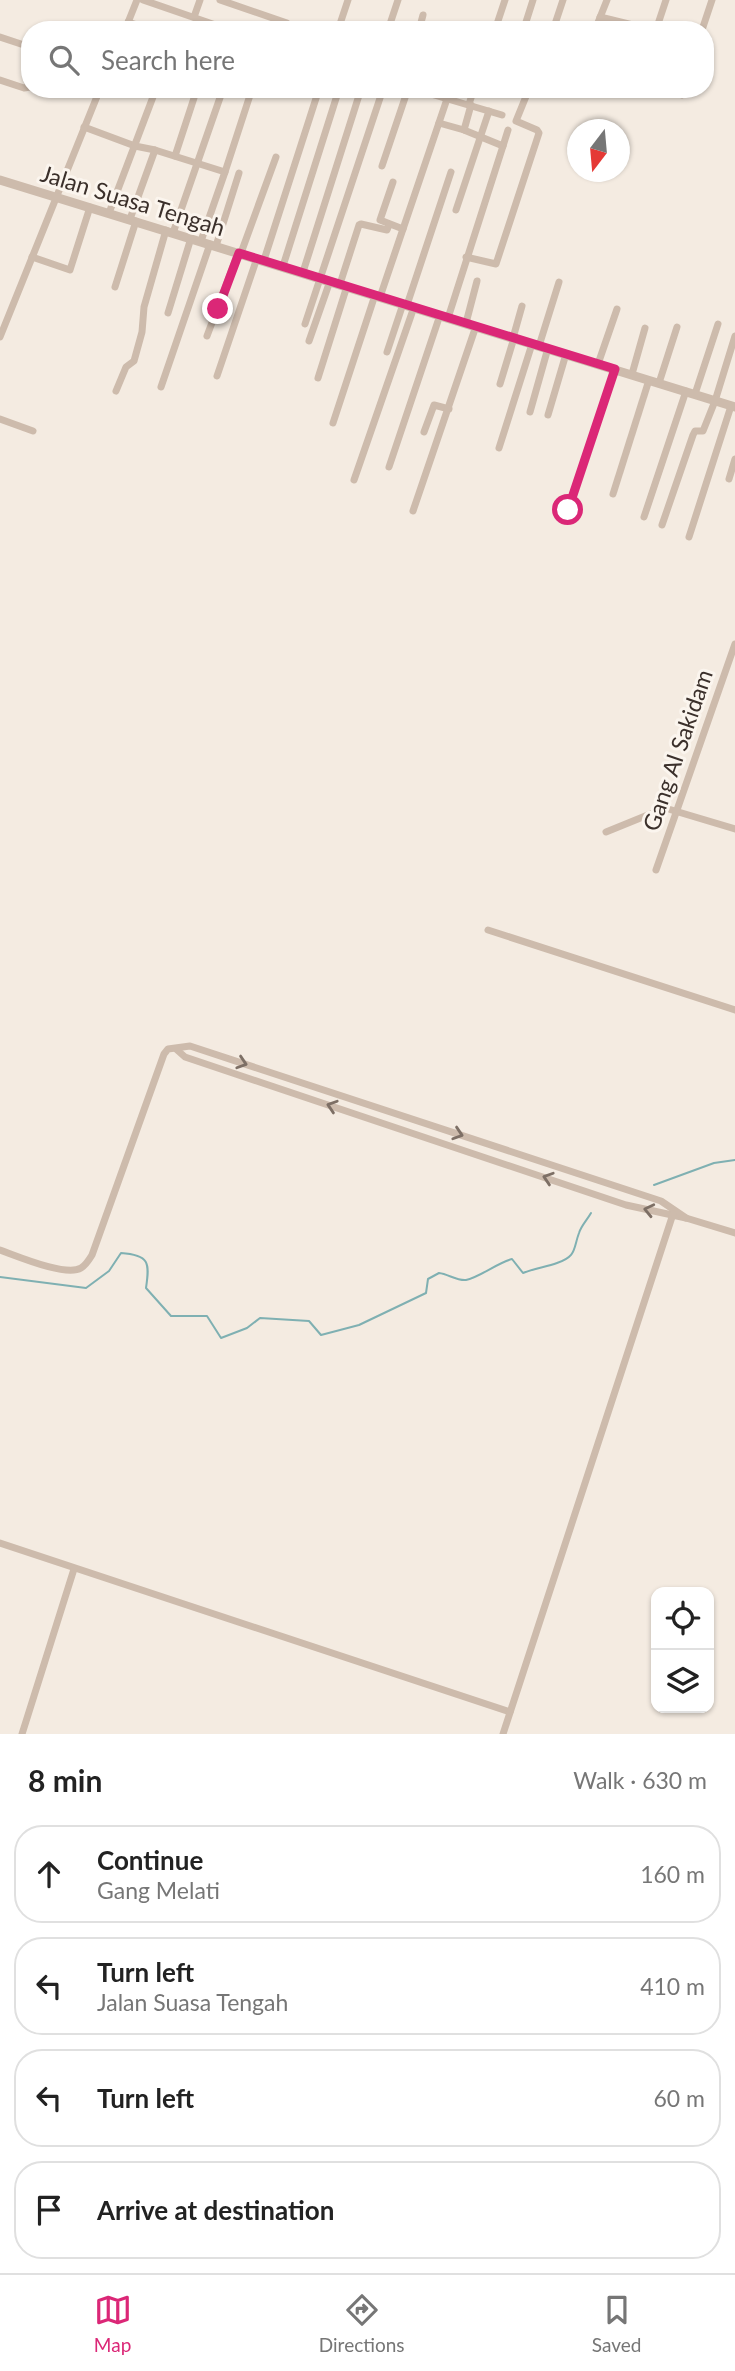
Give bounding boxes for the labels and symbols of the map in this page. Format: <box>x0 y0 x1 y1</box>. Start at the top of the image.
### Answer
north arrow <box>567 119 630 182</box>
street label: Jalan Suasa Tengah <box>37 159 229 241</box>
route end <box>202 293 233 324</box>
route start <box>552 494 583 525</box>
street label: Gang Al Sakidam <box>636 665 718 835</box>
one-way arrow <box>235 1055 247 1069</box>
one-way arrow <box>326 1100 338 1115</box>
one-way arrow <box>451 1126 463 1140</box>
one-way arrow <box>542 1172 554 1187</box>
one-way arrow <box>643 1204 655 1218</box>

